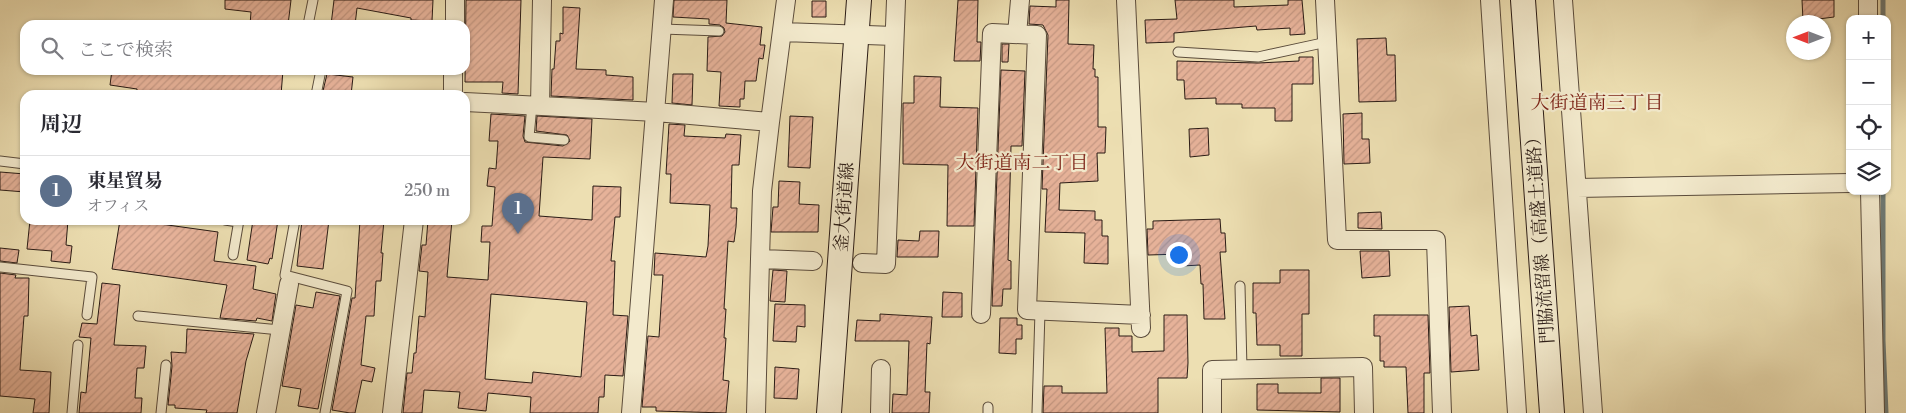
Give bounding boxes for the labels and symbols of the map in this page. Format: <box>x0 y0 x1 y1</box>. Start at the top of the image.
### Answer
north arrow <box>1786 15 1831 60</box>
district label: 大街道南三丁目 <box>1530 91 1664 115</box>
street label: 門脇流留線（高盛土道路） <box>1521 127 1560 345</box>
district label: 大街道南二丁目 <box>955 151 1089 175</box>
street label: 釜大街道線 <box>830 161 859 253</box>
pin: 1 <box>502 193 534 234</box>
your location <box>1166 242 1192 268</box>

